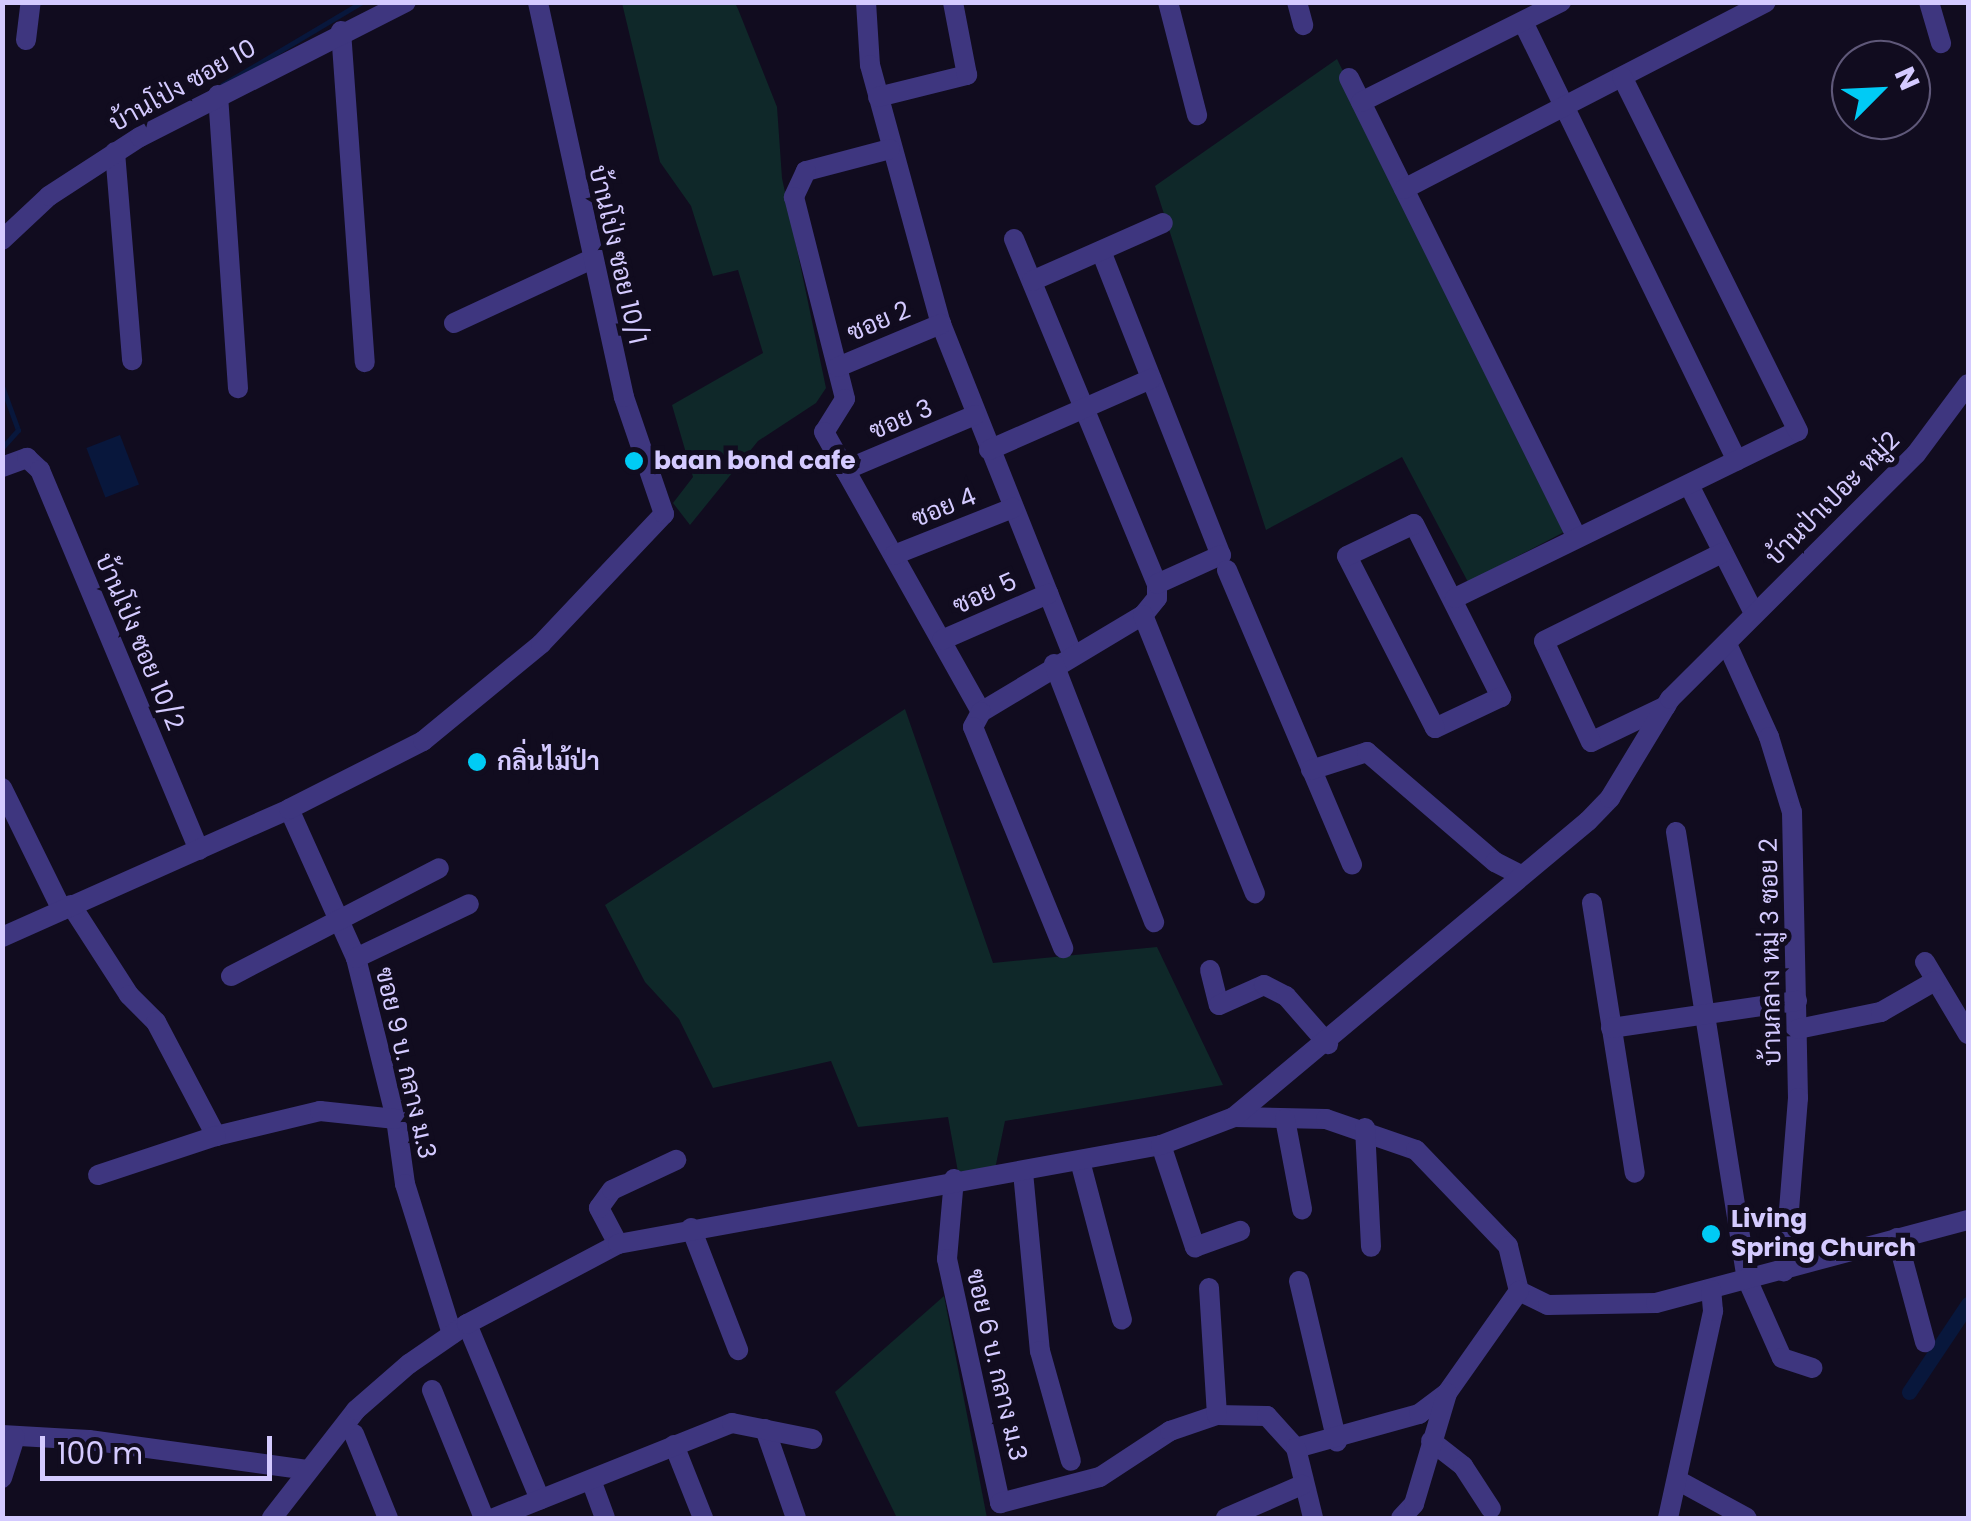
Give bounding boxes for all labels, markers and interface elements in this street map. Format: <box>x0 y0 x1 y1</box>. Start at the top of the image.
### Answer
street label: บ้านโป่ง ซอย 10 <box>105 33 261 139</box>
north arrow <box>1831 40 1931 140</box>
text: N <box>1885 61 1929 96</box>
street label: บ้านโป่ง ซอย 10/1 <box>582 163 652 347</box>
street label: ซอย 2 <box>843 295 915 349</box>
street label: ซอย 3 <box>865 393 937 447</box>
street label: บ้านป่าเปอะ หมู่2 <box>1760 426 1906 572</box>
place label: baan bond cafe <box>654 446 856 476</box>
marker: baan bond cafe <box>623 450 645 472</box>
street label: ซอย 4 <box>907 482 981 534</box>
street label: บ้านโป่ง ซอย 10/2 <box>88 549 190 735</box>
street label: ซอย 5 <box>948 567 1022 621</box>
place label: กลิ่นไม้ป่า <box>497 747 600 777</box>
marker: กลิ่นไม้ป่า <box>466 751 488 773</box>
street label: บ้านกลาง หมู่ 3 ซอย 2 <box>1754 838 1788 1066</box>
street label: ฃอย 9 บ. กลาง ม.3 <box>368 964 442 1162</box>
place label: Living Spring Church <box>1731 1205 1916 1264</box>
marker: Living Spring Church <box>1700 1223 1722 1245</box>
street label: ฃอย 6 บ. กลาง ม.3 <box>959 1266 1033 1464</box>
scale bar <box>45 1416 278 1478</box>
text: 100 m <box>57 1432 143 1475</box>

